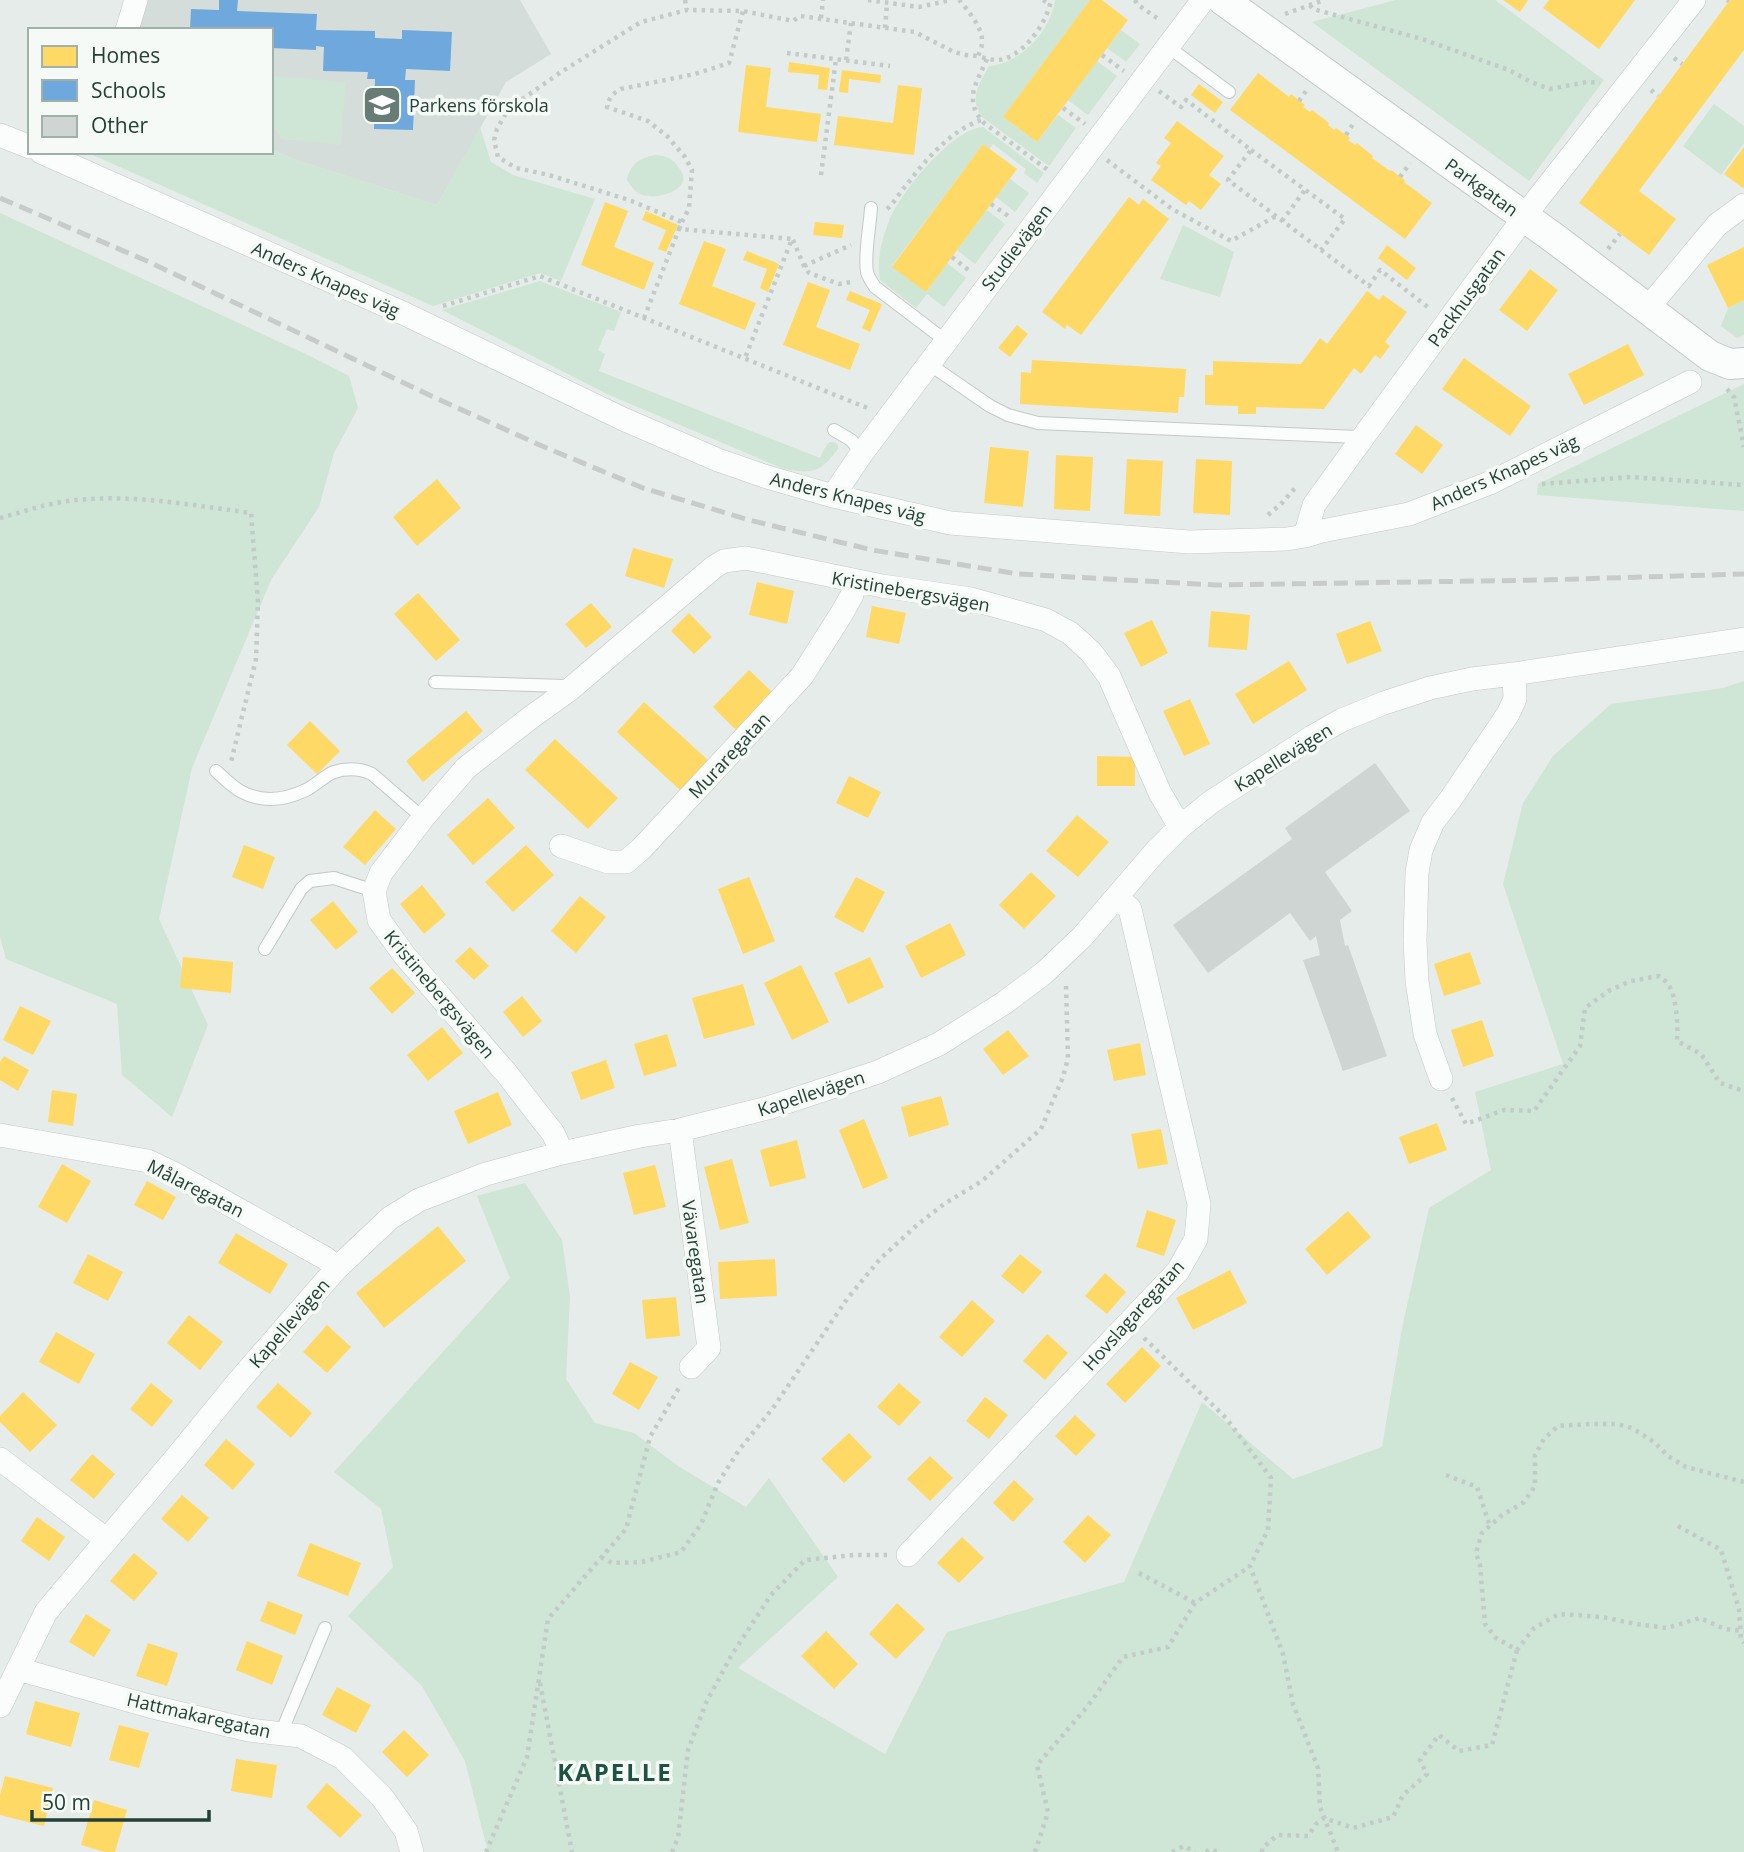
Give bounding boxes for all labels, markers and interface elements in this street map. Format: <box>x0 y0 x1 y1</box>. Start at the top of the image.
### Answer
legend <box>28 28 273 154</box>
text: Homes <box>91 41 160 69</box>
text: Schools <box>91 76 166 104</box>
school or university icon: Parkens förskola <box>361 84 403 126</box>
place label: Parkens förskola <box>409 93 549 117</box>
text: Other <box>91 111 148 139</box>
street label: Parkgatan <box>1441 152 1523 222</box>
street label: Studievägen <box>975 199 1057 295</box>
street label: Anders Knapes väg <box>248 236 404 322</box>
street label: Packhusgatan <box>1422 243 1510 351</box>
street label: Anders Knapes väg <box>1426 429 1582 515</box>
street label: Anders Knapes väg <box>768 466 928 528</box>
street label: Kristinebergsvägen <box>830 565 992 617</box>
street label: Muraregatan <box>683 707 775 803</box>
street label: Kapellevägen <box>1229 717 1337 797</box>
street label: Kristinebergsvägen <box>379 925 501 1063</box>
street label: Kapellevägen <box>754 1064 868 1122</box>
street label: Målaregatan <box>144 1153 248 1223</box>
street label: Vävaregatan <box>677 1199 715 1305</box>
street label: Hovslagaregatan <box>1077 1255 1189 1375</box>
street label: Kapellevägen <box>243 1273 335 1373</box>
street label: Hattmakaregatan <box>125 1687 273 1743</box>
district label: KAPELLE <box>557 1755 673 1788</box>
scale bar <box>32 1778 208 1822</box>
text: 50 m <box>42 1788 91 1816</box>

